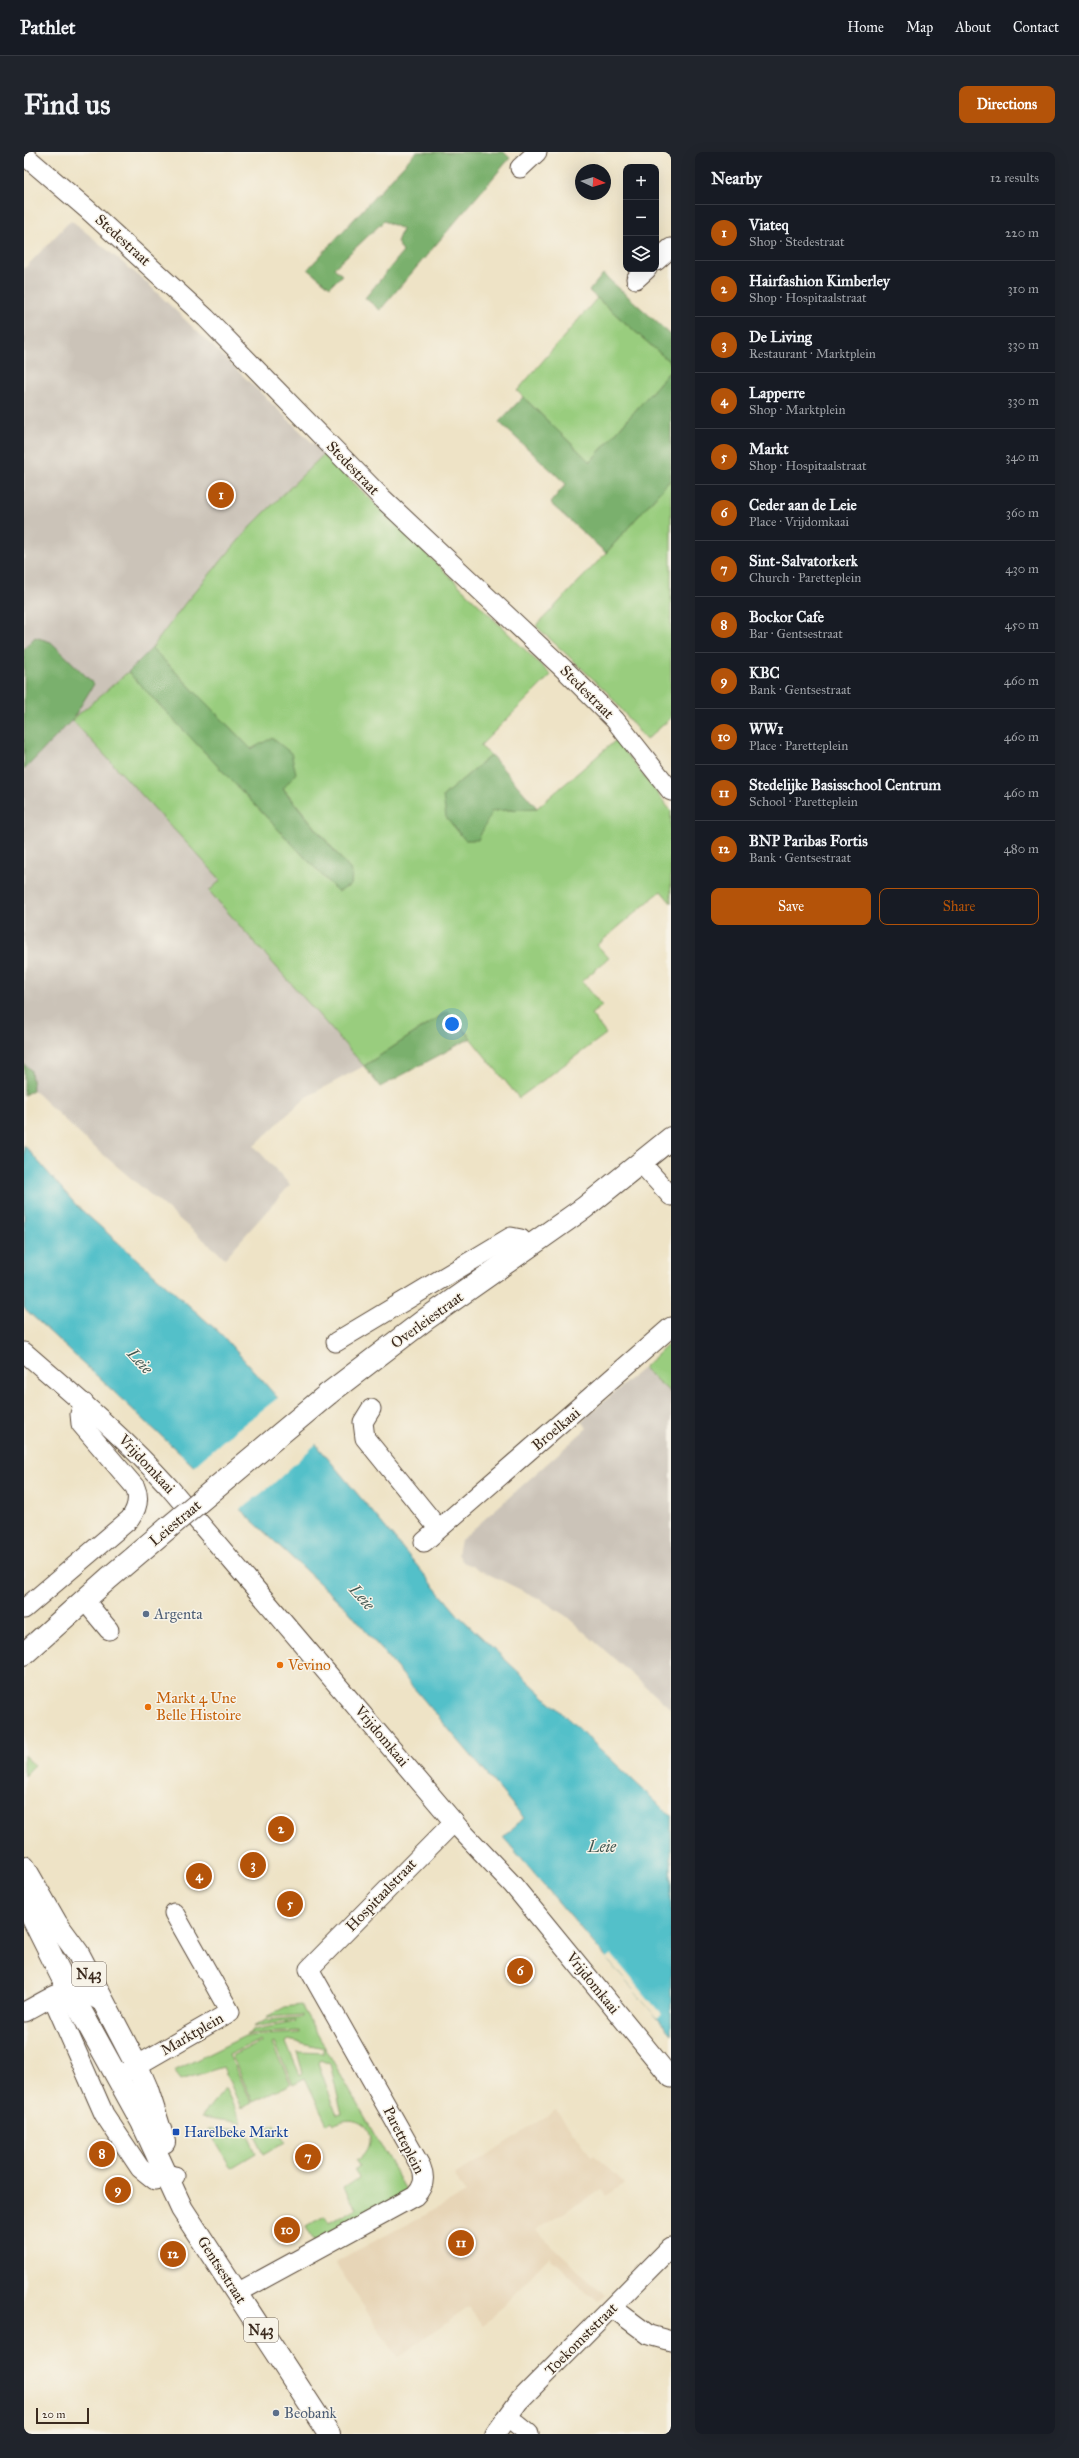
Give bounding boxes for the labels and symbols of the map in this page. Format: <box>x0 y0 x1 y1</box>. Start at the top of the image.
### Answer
north arrow <box>575 164 611 200</box>
street label: Stedestraat <box>92 210 155 270</box>
street label: Stedestraat <box>323 437 384 499</box>
pin: 1 <box>208 480 234 510</box>
street label: Stedestraat <box>556 661 618 723</box>
your location <box>442 1014 462 1034</box>
street label: Overleiestraat <box>387 1287 467 1352</box>
water label: Leie <box>123 1344 157 1379</box>
street label: Broelkaai <box>528 1404 584 1454</box>
street label: Vrijdomkaai <box>114 1430 179 1497</box>
street label: Leiestraat <box>145 1496 205 1550</box>
water label: Leie <box>345 1579 379 1615</box>
place label: Argenta <box>153 1605 203 1623</box>
marker: Argenta <box>141 1609 151 1619</box>
place label: Vevino <box>287 1656 331 1674</box>
marker: Vevino <box>275 1660 285 1670</box>
place label: Markt 4 Une Belle Histoire <box>156 1689 241 1724</box>
street label: Vrijdomkaai <box>351 1701 413 1770</box>
marker: Markt 4 Une Belle Histoire <box>143 1702 153 1712</box>
pin: 2 <box>268 1814 294 1844</box>
water label: Leie <box>587 1837 617 1856</box>
pin: 3 <box>240 1850 266 1880</box>
street label: Hospitaalstraat <box>342 1854 421 1935</box>
pin: 4 <box>186 1861 212 1891</box>
pin: 5 <box>277 1889 303 1919</box>
street label: Vrijdomkaai <box>562 1948 623 2018</box>
pin: 6 <box>507 1956 533 1986</box>
road number: N43 <box>72 1962 106 1986</box>
street label: Marktplein <box>157 2009 227 2059</box>
street label: Paretteplein <box>379 2103 429 2177</box>
place label: Harelbeke Markt <box>184 2123 289 2141</box>
marker: Harelbeke Markt <box>171 2127 181 2137</box>
pin: 8 <box>89 2139 115 2169</box>
pin: 7 <box>295 2142 321 2172</box>
pin: 9 <box>105 2175 131 2205</box>
pin: 10 <box>274 2215 300 2245</box>
pin: 11 <box>448 2228 474 2258</box>
street label: Gentsestraat <box>194 2233 251 2308</box>
pin: 12 <box>160 2239 186 2269</box>
street label: Toekomststraat <box>541 2299 621 2379</box>
road number: N43 <box>244 2318 278 2342</box>
place label: Beobank <box>284 2404 337 2422</box>
scale bar <box>36 2406 89 2425</box>
marker: Beobank <box>271 2408 281 2418</box>

